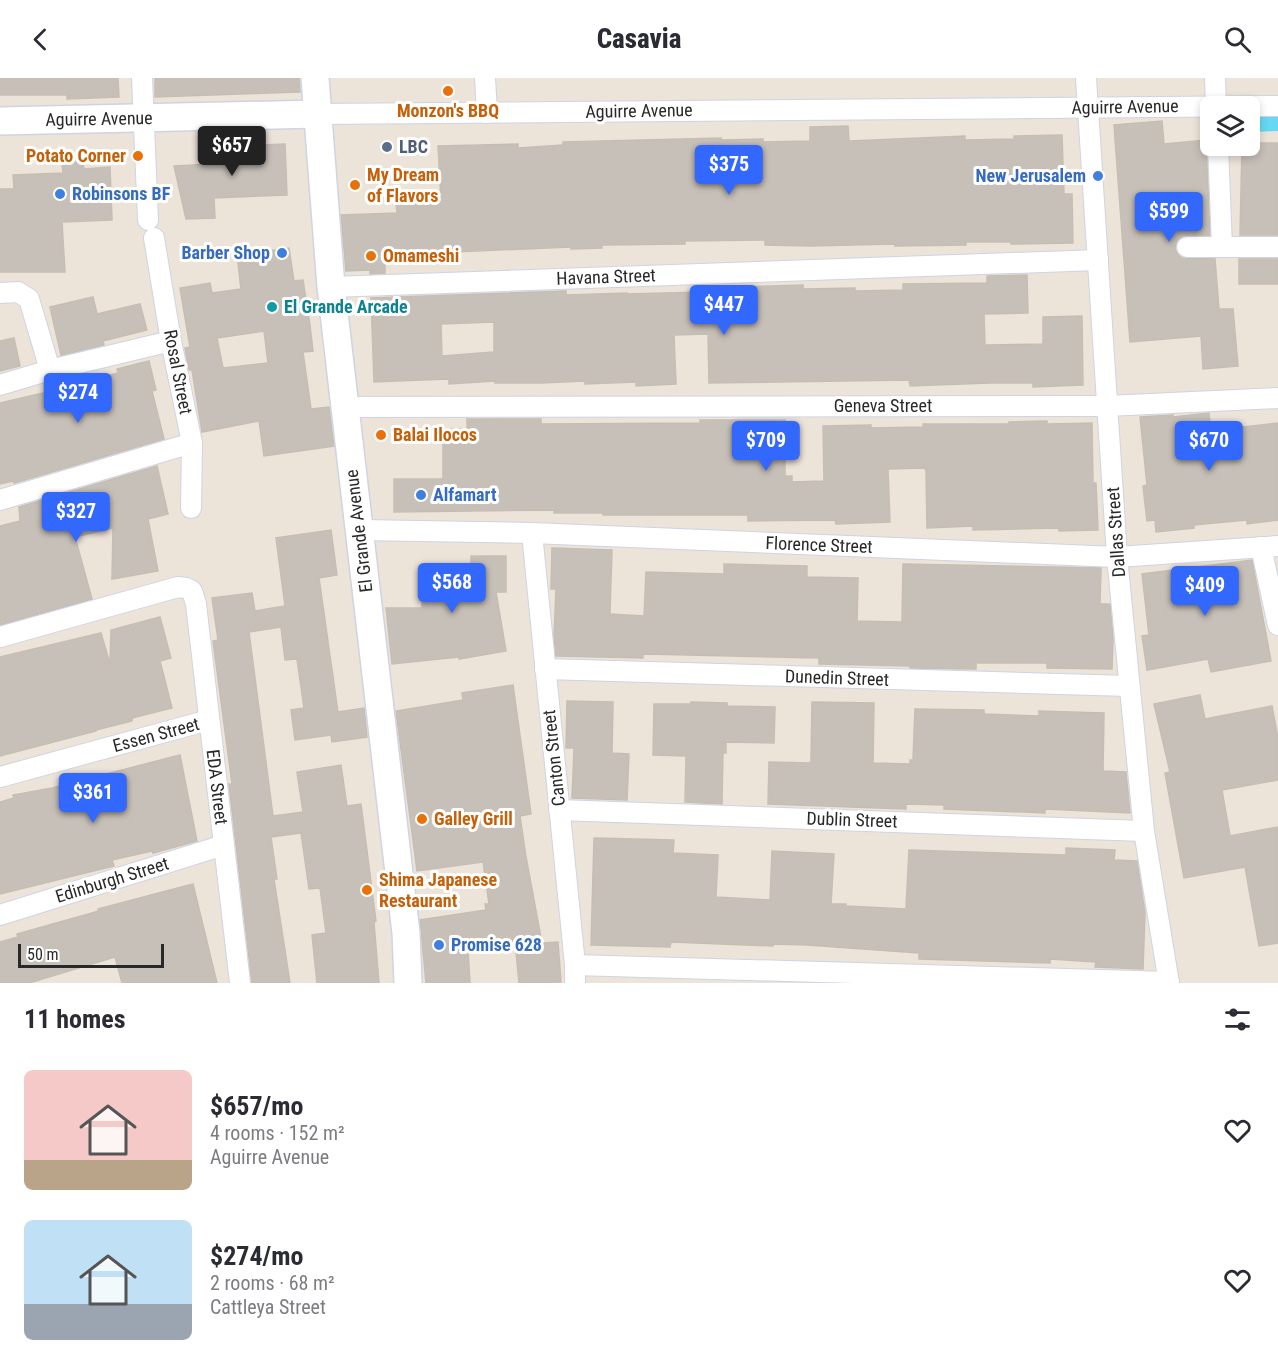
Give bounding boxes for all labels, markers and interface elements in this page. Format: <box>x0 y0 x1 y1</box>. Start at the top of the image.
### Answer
icon: back <box>24 23 57 56</box>
text: Casavia <box>597 23 681 55</box>
icon: search <box>1221 23 1254 56</box>
marker: Monzon's BBQ <box>441 84 455 98</box>
street label: Aguirre Avenue <box>1071 95 1179 118</box>
map controls <box>1200 96 1260 156</box>
button: layers <box>1200 96 1260 156</box>
street label: Aguirre Avenue <box>585 99 693 122</box>
place label: Monzon's BBQ <box>397 100 499 121</box>
street label: Aguirre Avenue <box>45 107 153 130</box>
pin: $657 <box>196 126 268 177</box>
text: $657 <box>212 133 252 157</box>
place label: LBC <box>399 136 428 157</box>
marker: LBC <box>380 140 394 154</box>
place label: Potato Corner <box>26 145 126 166</box>
pin: $375 <box>693 145 765 196</box>
marker: Potato Corner <box>131 149 145 163</box>
text: $375 <box>709 152 749 176</box>
place label: My Dream of Flavors <box>367 164 439 206</box>
place label: New Jerusalem <box>975 165 1086 186</box>
marker: New Jerusalem <box>1091 169 1105 183</box>
marker: My Dream of Flavors <box>348 178 362 192</box>
place label: Robinsons BF <box>72 183 171 204</box>
marker: Robinsons BF <box>53 187 67 201</box>
pin: $599 <box>1133 192 1205 243</box>
text: $599 <box>1149 199 1189 223</box>
place label: Barber Shop <box>181 242 270 263</box>
place label: Omameshi <box>383 245 459 266</box>
marker: Barber Shop <box>275 246 289 260</box>
marker: Omameshi <box>364 249 378 263</box>
street label: Havana Street <box>556 264 656 289</box>
pin: $447 <box>688 285 760 336</box>
text: $447 <box>704 292 744 316</box>
place label: El Grande Arcade <box>284 296 408 317</box>
marker: El Grande Arcade <box>265 300 279 314</box>
street label: Rosal Street <box>160 328 197 416</box>
pin: $274 <box>42 373 114 424</box>
text: $274 <box>58 380 98 404</box>
street label: Geneva Street <box>834 395 932 416</box>
pin: $709 <box>730 421 802 472</box>
pin: $670 <box>1173 421 1245 472</box>
place label: Balai Ilocos <box>393 424 477 445</box>
marker: Balai Ilocos <box>374 428 388 442</box>
text: $709 <box>746 428 786 452</box>
text: $670 <box>1189 428 1229 452</box>
street label: El Grande Avenue <box>341 468 376 594</box>
place label: Alfamart <box>433 484 497 505</box>
street label: Dallas Street <box>1102 486 1129 578</box>
marker: Alfamart <box>414 488 428 502</box>
pin: $327 <box>40 492 112 543</box>
text: $327 <box>56 499 96 523</box>
street label: Florence Street <box>765 532 873 557</box>
pin: $568 <box>416 563 488 614</box>
pin: $409 <box>1169 566 1241 617</box>
text: $568 <box>432 570 472 594</box>
text: $409 <box>1185 573 1225 597</box>
street label: Dunedin Street <box>785 665 889 690</box>
street label: Canton Street <box>538 709 569 807</box>
street label: Essen Street <box>110 713 201 756</box>
street label: EDA Street <box>202 748 233 826</box>
pin: $361 <box>57 773 129 824</box>
text: $361 <box>73 780 113 804</box>
street label: Dublin Street <box>806 807 898 832</box>
place label: Galley Grill <box>434 808 513 829</box>
marker: Galley Grill <box>415 812 429 826</box>
street label: Edinburgh Street <box>53 852 171 907</box>
place label: Shima Japanese Restaurant <box>379 869 497 911</box>
marker: Shima Japanese Restaurant <box>360 883 374 897</box>
place label: Promise 628 <box>451 934 542 955</box>
marker: Promise 628 <box>432 938 446 952</box>
scale bar <box>18 941 164 968</box>
text: 50 m <box>27 945 59 964</box>
icon: filters <box>1221 1003 1254 1036</box>
text: 11 homes <box>24 1004 126 1034</box>
text: $657/mo <box>210 1091 303 1121</box>
icon: home <box>72 1094 144 1166</box>
icon: heart <box>1221 1114 1254 1147</box>
text: 4 rooms · 152 m² <box>210 1121 345 1145</box>
text: Aguirre Avenue <box>210 1145 329 1169</box>
text: $274/mo <box>210 1241 303 1271</box>
icon: home <box>72 1244 144 1316</box>
icon: heart <box>1221 1264 1254 1297</box>
text: 2 rooms · 68 m² <box>210 1271 335 1295</box>
text: Cattleya Street <box>210 1295 326 1319</box>

